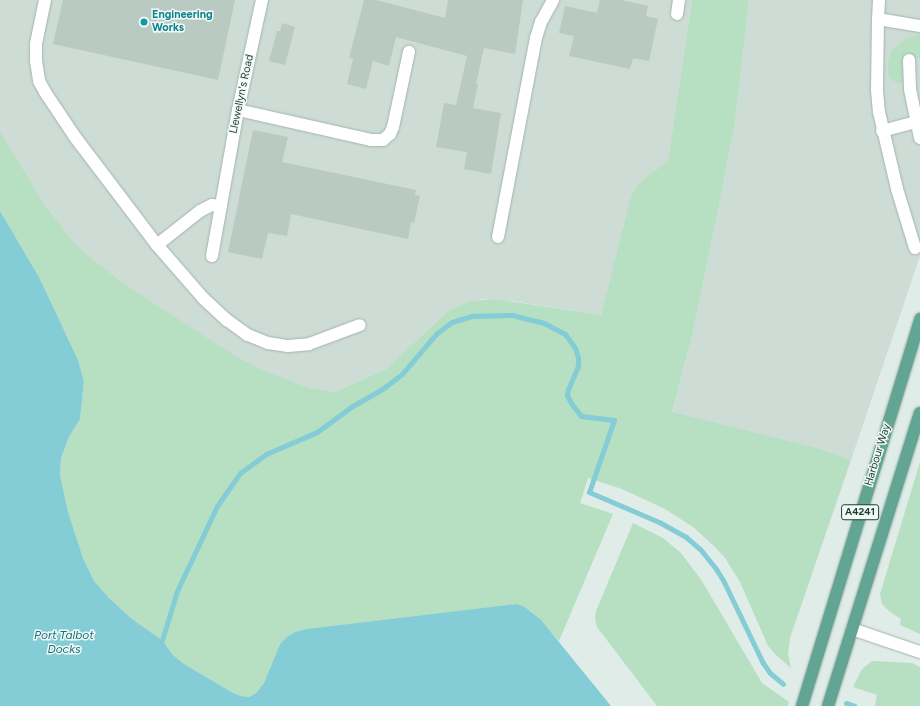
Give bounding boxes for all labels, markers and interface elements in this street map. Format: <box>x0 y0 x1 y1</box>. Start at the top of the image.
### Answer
place label: Engineering Works <box>152 9 213 35</box>
marker: Engineering Works <box>139 17 149 27</box>
street label: Llewellyn's Road <box>227 53 257 135</box>
street label: Harbour Way <box>862 422 894 488</box>
road number: A4241 <box>841 504 879 520</box>
water label: Port Talbot Docks <box>34 629 94 657</box>

